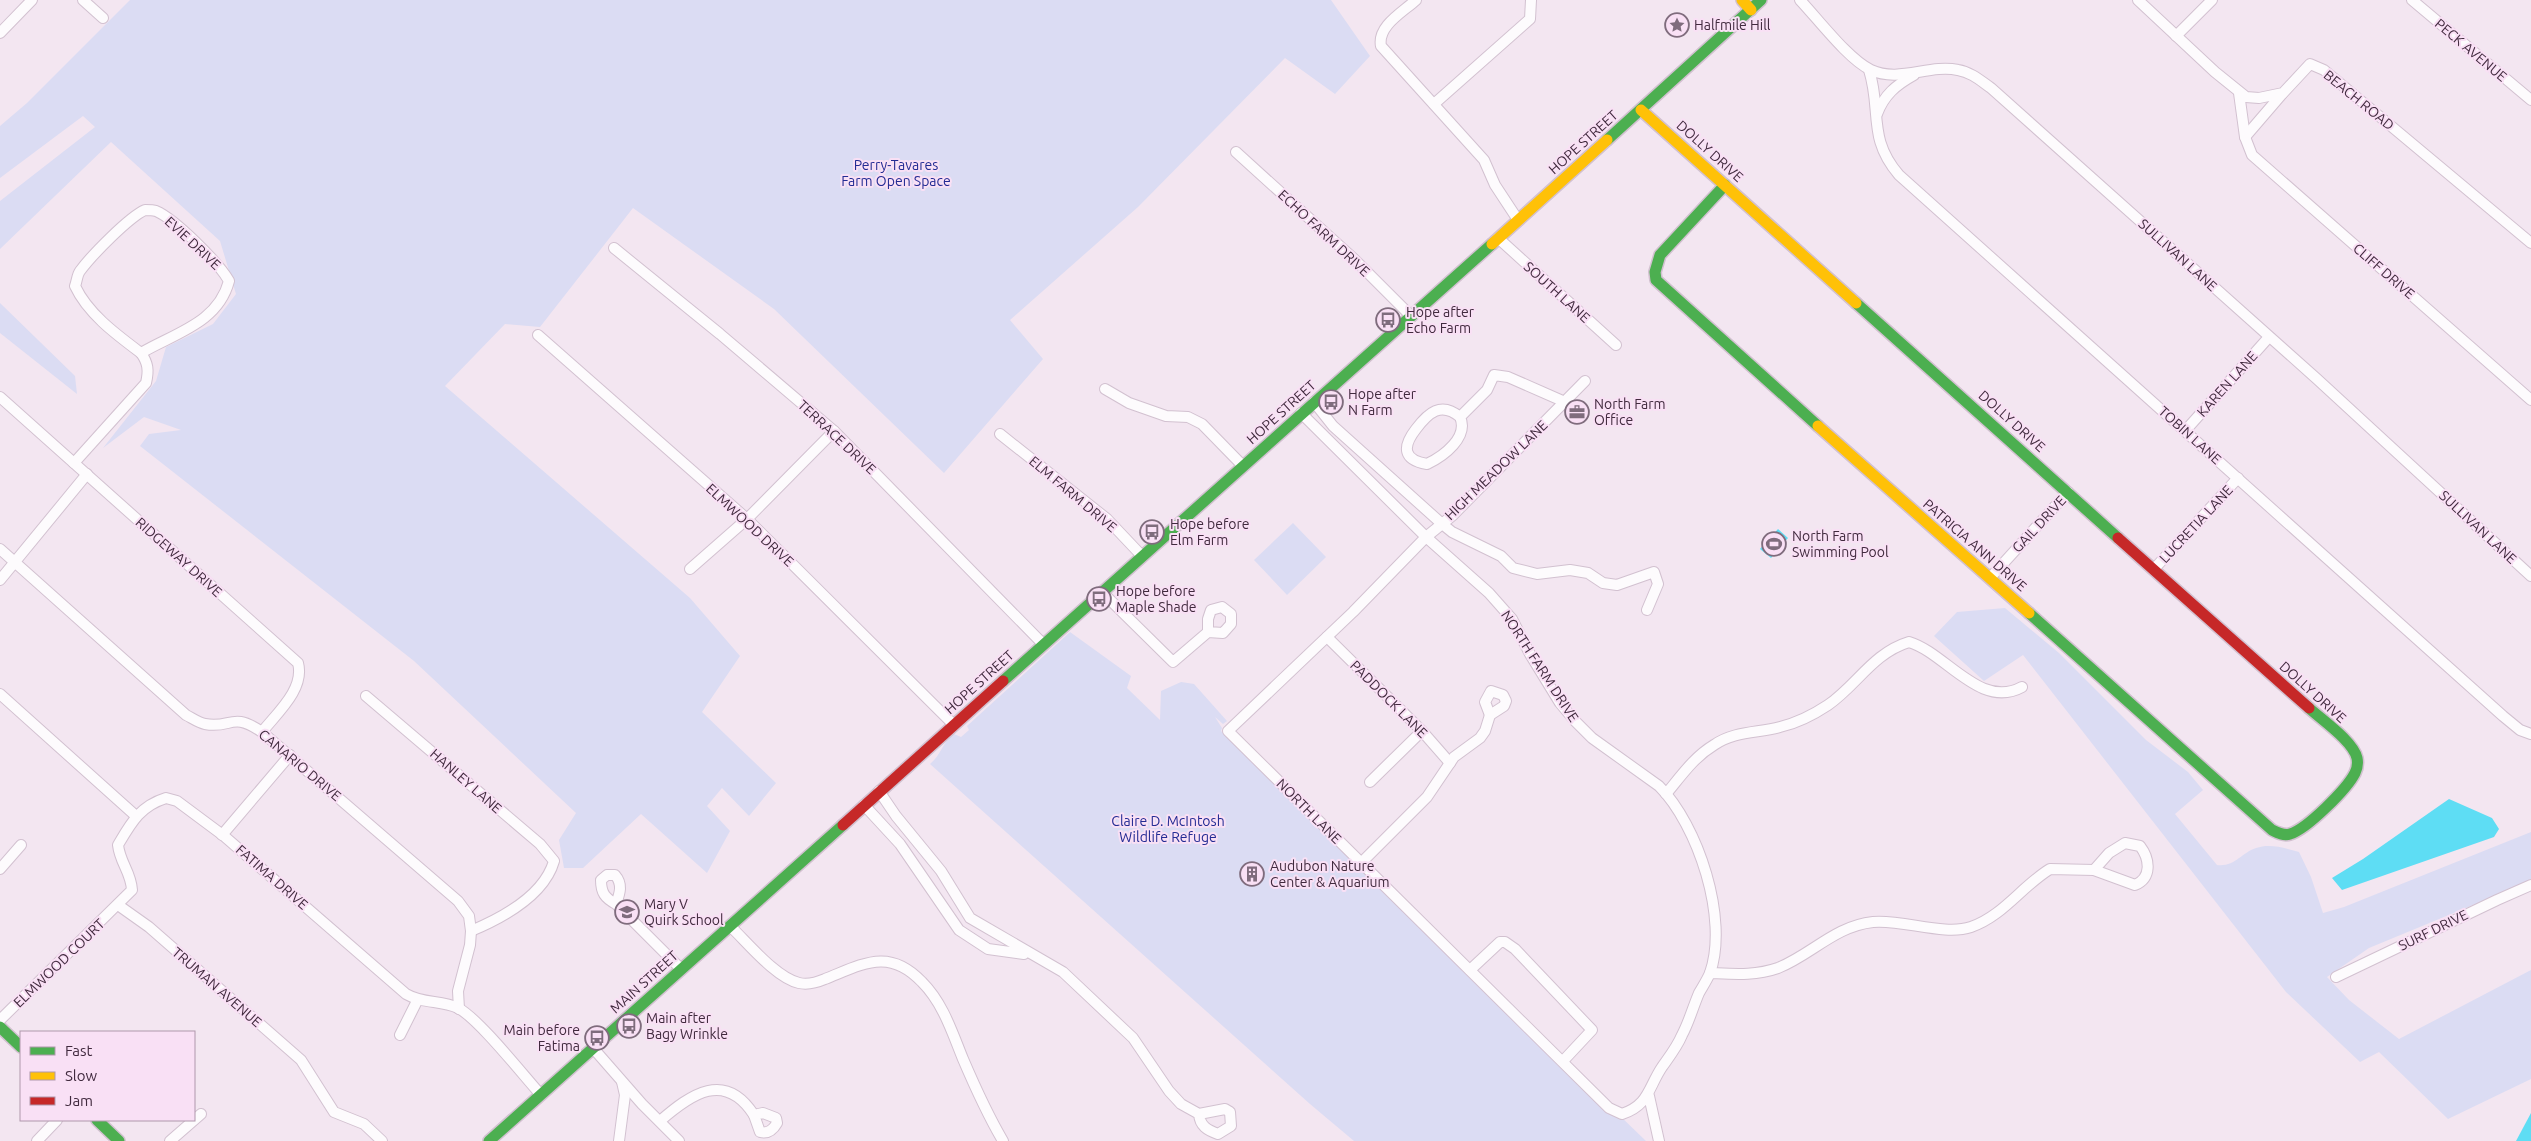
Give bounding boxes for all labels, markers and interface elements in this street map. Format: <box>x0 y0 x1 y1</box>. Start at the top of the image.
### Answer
place icon: Halfmile Hill <box>1664 12 1690 38</box>
street label: PECK AVENUE <box>2432 15 2510 85</box>
place label: Halfmile Hill <box>1694 17 1771 33</box>
street label: BEACH ROAD <box>2321 67 2397 133</box>
street label: HOPE STREET <box>1545 107 1621 177</box>
street label: DOLLY DRIVE <box>1673 117 1747 185</box>
park label: Perry-Tavares Farm Open Space <box>841 157 951 189</box>
street label: ECHO FARM DRIVE <box>1275 187 1373 280</box>
street label: EVIE DRIVE <box>162 213 224 273</box>
street label: SULLIVAN LANE <box>2136 216 2220 294</box>
street label: CLIFF DRIVE <box>2350 240 2418 302</box>
street label: SOUTH LANE <box>1521 258 1593 326</box>
place label: Hope after Echo Farm <box>1406 304 1475 336</box>
bus stop icon: Hope after Echo Farm <box>1375 307 1401 333</box>
street label: KAREN LANE <box>2194 348 2261 420</box>
street label: HOPE STREET <box>1243 377 1319 447</box>
place label: Hope after N Farm <box>1348 386 1417 418</box>
street label: DOLLY DRIVE <box>1975 387 2049 455</box>
bus stop icon: Hope after N Farm <box>1318 389 1344 415</box>
place label: North Farm Office <box>1594 396 1666 428</box>
street label: TERRACE DRIVE <box>795 397 880 477</box>
office icon: North Farm Office <box>1564 399 1590 425</box>
street label: TOBIN LANE <box>2155 403 2225 467</box>
street label: HIGH MEADOW LANE <box>1441 417 1551 523</box>
street label: ELM FARM DRIVE <box>1026 453 1120 535</box>
street label: ELMWOOD DRIVE <box>703 480 797 570</box>
street label: LUCRETIA LANE <box>2156 482 2236 566</box>
street label: SULLIVAN LANE <box>2436 487 2520 567</box>
street label: GAIL DRIVE <box>2009 492 2069 556</box>
street label: PATRICIA ANN DRIVE <box>1920 496 2030 594</box>
street label: RIDGEWAY DRIVE <box>133 514 226 600</box>
place label: Hope before Elm Farm <box>1170 516 1250 548</box>
bus stop icon: Hope before Elm Farm <box>1139 519 1165 545</box>
place label: North Farm Swimming Pool <box>1792 528 1889 560</box>
sports icon: North Farm Swimming Pool <box>1761 531 1787 557</box>
place label: Hope before Maple Shade <box>1116 583 1197 615</box>
bus stop icon: Hope before Maple Shade <box>1086 586 1112 612</box>
street label: NORTH FARM DRIVE <box>1498 607 1582 725</box>
street label: HOPE STREET <box>941 647 1017 717</box>
street label: PADDOCK LANE <box>1347 657 1431 741</box>
street label: DOLLY DRIVE <box>2276 658 2350 726</box>
street label: CANARIO DRIVE <box>256 726 344 804</box>
street label: HANLEY LANE <box>427 746 505 817</box>
street label: NORTH LANE <box>1273 775 1345 847</box>
park label: Claire D. McIntosh Wildlife Refuge <box>1111 813 1225 845</box>
street label: FATIMA DRIVE <box>233 841 311 913</box>
place label: Audubon Nature Center & Aquarium <box>1270 858 1390 890</box>
building icon: Audubon Nature Center & Aquarium <box>1239 861 1265 887</box>
place label: Mary V Quirk School <box>644 896 724 928</box>
school or university icon: Mary V Quirk School <box>614 899 640 925</box>
street label: SURF DRIVE <box>2396 906 2470 954</box>
street label: ELMWOOD COURT <box>10 915 108 1011</box>
street label: TRUMAN AVENUE <box>169 944 265 1030</box>
street label: MAIN STREET <box>607 947 681 1017</box>
place label: Main after Bagy Wrinkle <box>646 1010 728 1042</box>
bus stop icon: Main after Bagy Wrinkle <box>616 1013 642 1039</box>
place label: Main before Fatima <box>504 1022 580 1054</box>
bus stop icon: Main before Fatima <box>584 1025 610 1051</box>
legend <box>20 1031 195 1121</box>
text: Fast <box>65 1042 93 1059</box>
text: Slow <box>65 1067 98 1084</box>
text: Jam <box>65 1092 93 1109</box>

